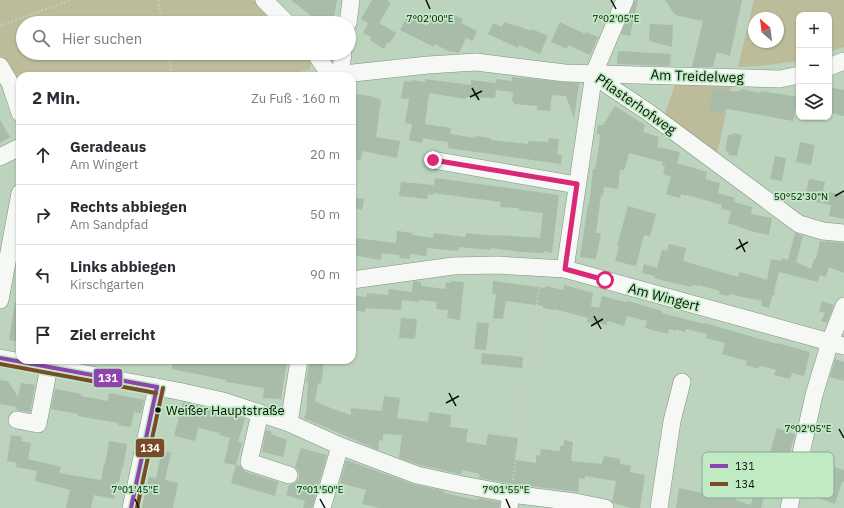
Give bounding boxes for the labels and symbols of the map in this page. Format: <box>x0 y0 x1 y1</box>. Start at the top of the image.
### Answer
text: 7°02'00"E <box>406 12 454 25</box>
text: 7°02'05"E <box>592 12 640 25</box>
north arrow <box>748 12 784 48</box>
street label: Am Treidelweg <box>650 65 745 87</box>
street label: Pflasterhofweg <box>592 69 680 139</box>
route end <box>424 151 442 169</box>
text: 50°52'30"N <box>774 190 828 203</box>
route start <box>596 271 614 289</box>
street label: Am Wingert <box>626 279 702 315</box>
line badge: 131 <box>93 368 123 388</box>
text: 131 <box>98 371 118 385</box>
place label: Weißer Hauptstraße <box>166 402 285 419</box>
marker: Weißer Hauptstraße <box>153 405 163 415</box>
text: 7°02'05"E <box>784 422 832 435</box>
line badge: 134 <box>135 438 165 458</box>
text: 134 <box>140 441 160 455</box>
legend <box>702 452 834 498</box>
text: 131 <box>735 459 755 473</box>
text: 134 <box>735 477 755 491</box>
text: 7°01'45"E <box>111 483 159 496</box>
text: 7°01'50"E <box>296 483 344 496</box>
text: 7°01'55"E <box>482 483 530 496</box>

